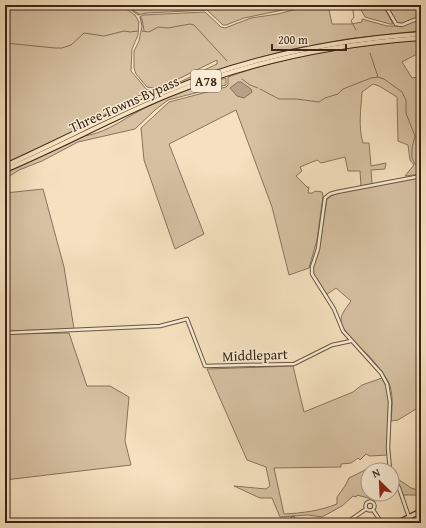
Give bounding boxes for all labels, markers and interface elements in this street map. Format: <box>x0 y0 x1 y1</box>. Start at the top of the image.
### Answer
scale bar <box>272 26 346 52</box>
text: 200 m <box>278 31 308 48</box>
road number: A78 <box>191 70 221 92</box>
street label: Three Towns Bypass <box>66 71 182 137</box>
street label: Middlepart <box>222 344 288 366</box>
north arrow <box>360 462 400 502</box>
text: N <box>369 464 383 482</box>

